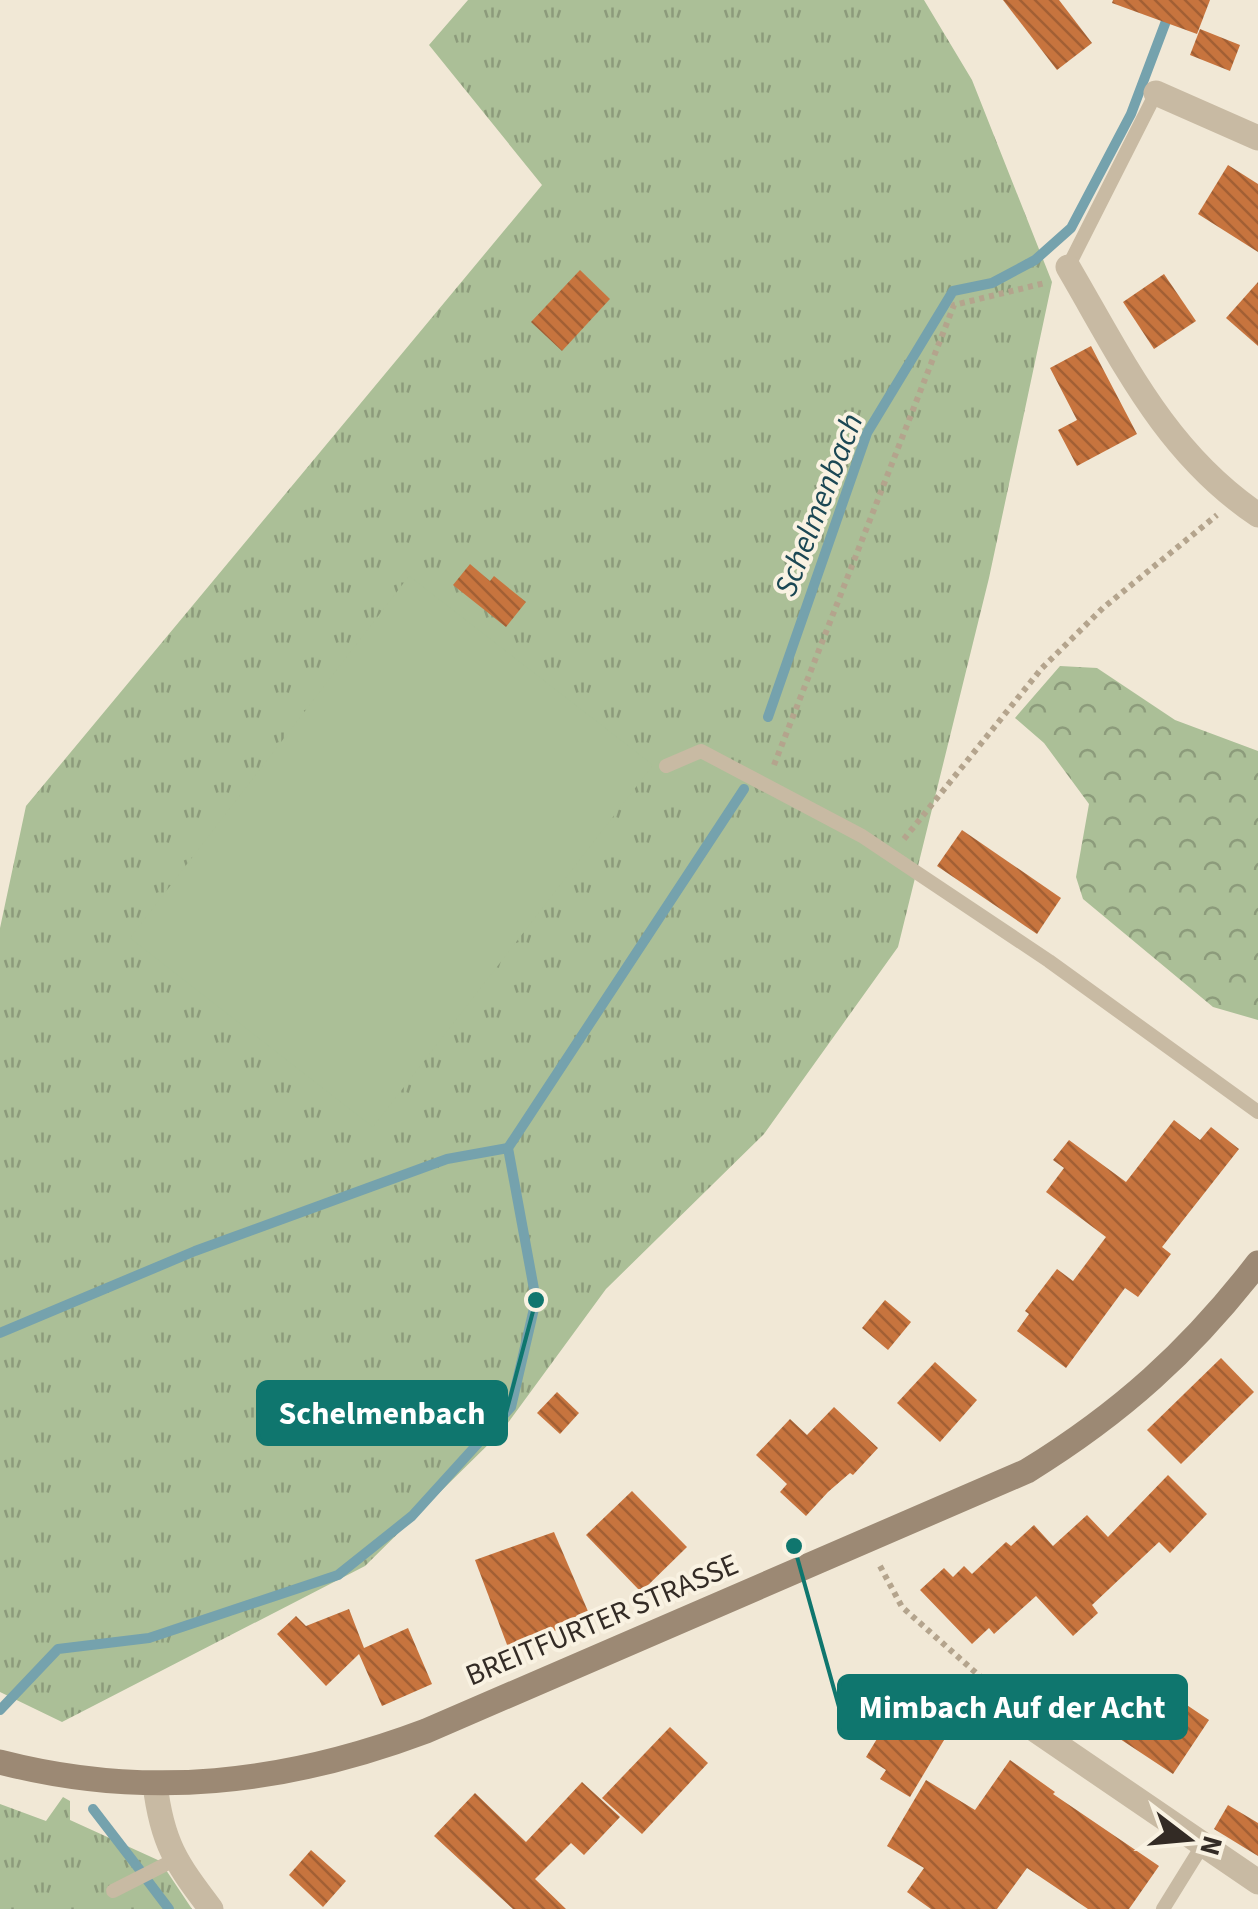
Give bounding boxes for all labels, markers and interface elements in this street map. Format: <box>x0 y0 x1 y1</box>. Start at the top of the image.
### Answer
water label: Schelmenbach <box>763 407 875 603</box>
callout: Schelmenbach <box>258 1382 506 1444</box>
text: Schelmenbach <box>278 1391 486 1437</box>
street label: BREITFURTER STRASSE <box>459 1543 745 1697</box>
callout: Mimbach Auf der Acht <box>839 1676 1186 1738</box>
text: Mimbach Auf der Acht <box>859 1685 1165 1731</box>
north arrow <box>1138 1789 1238 1889</box>
text: N <box>1189 1831 1233 1860</box>

